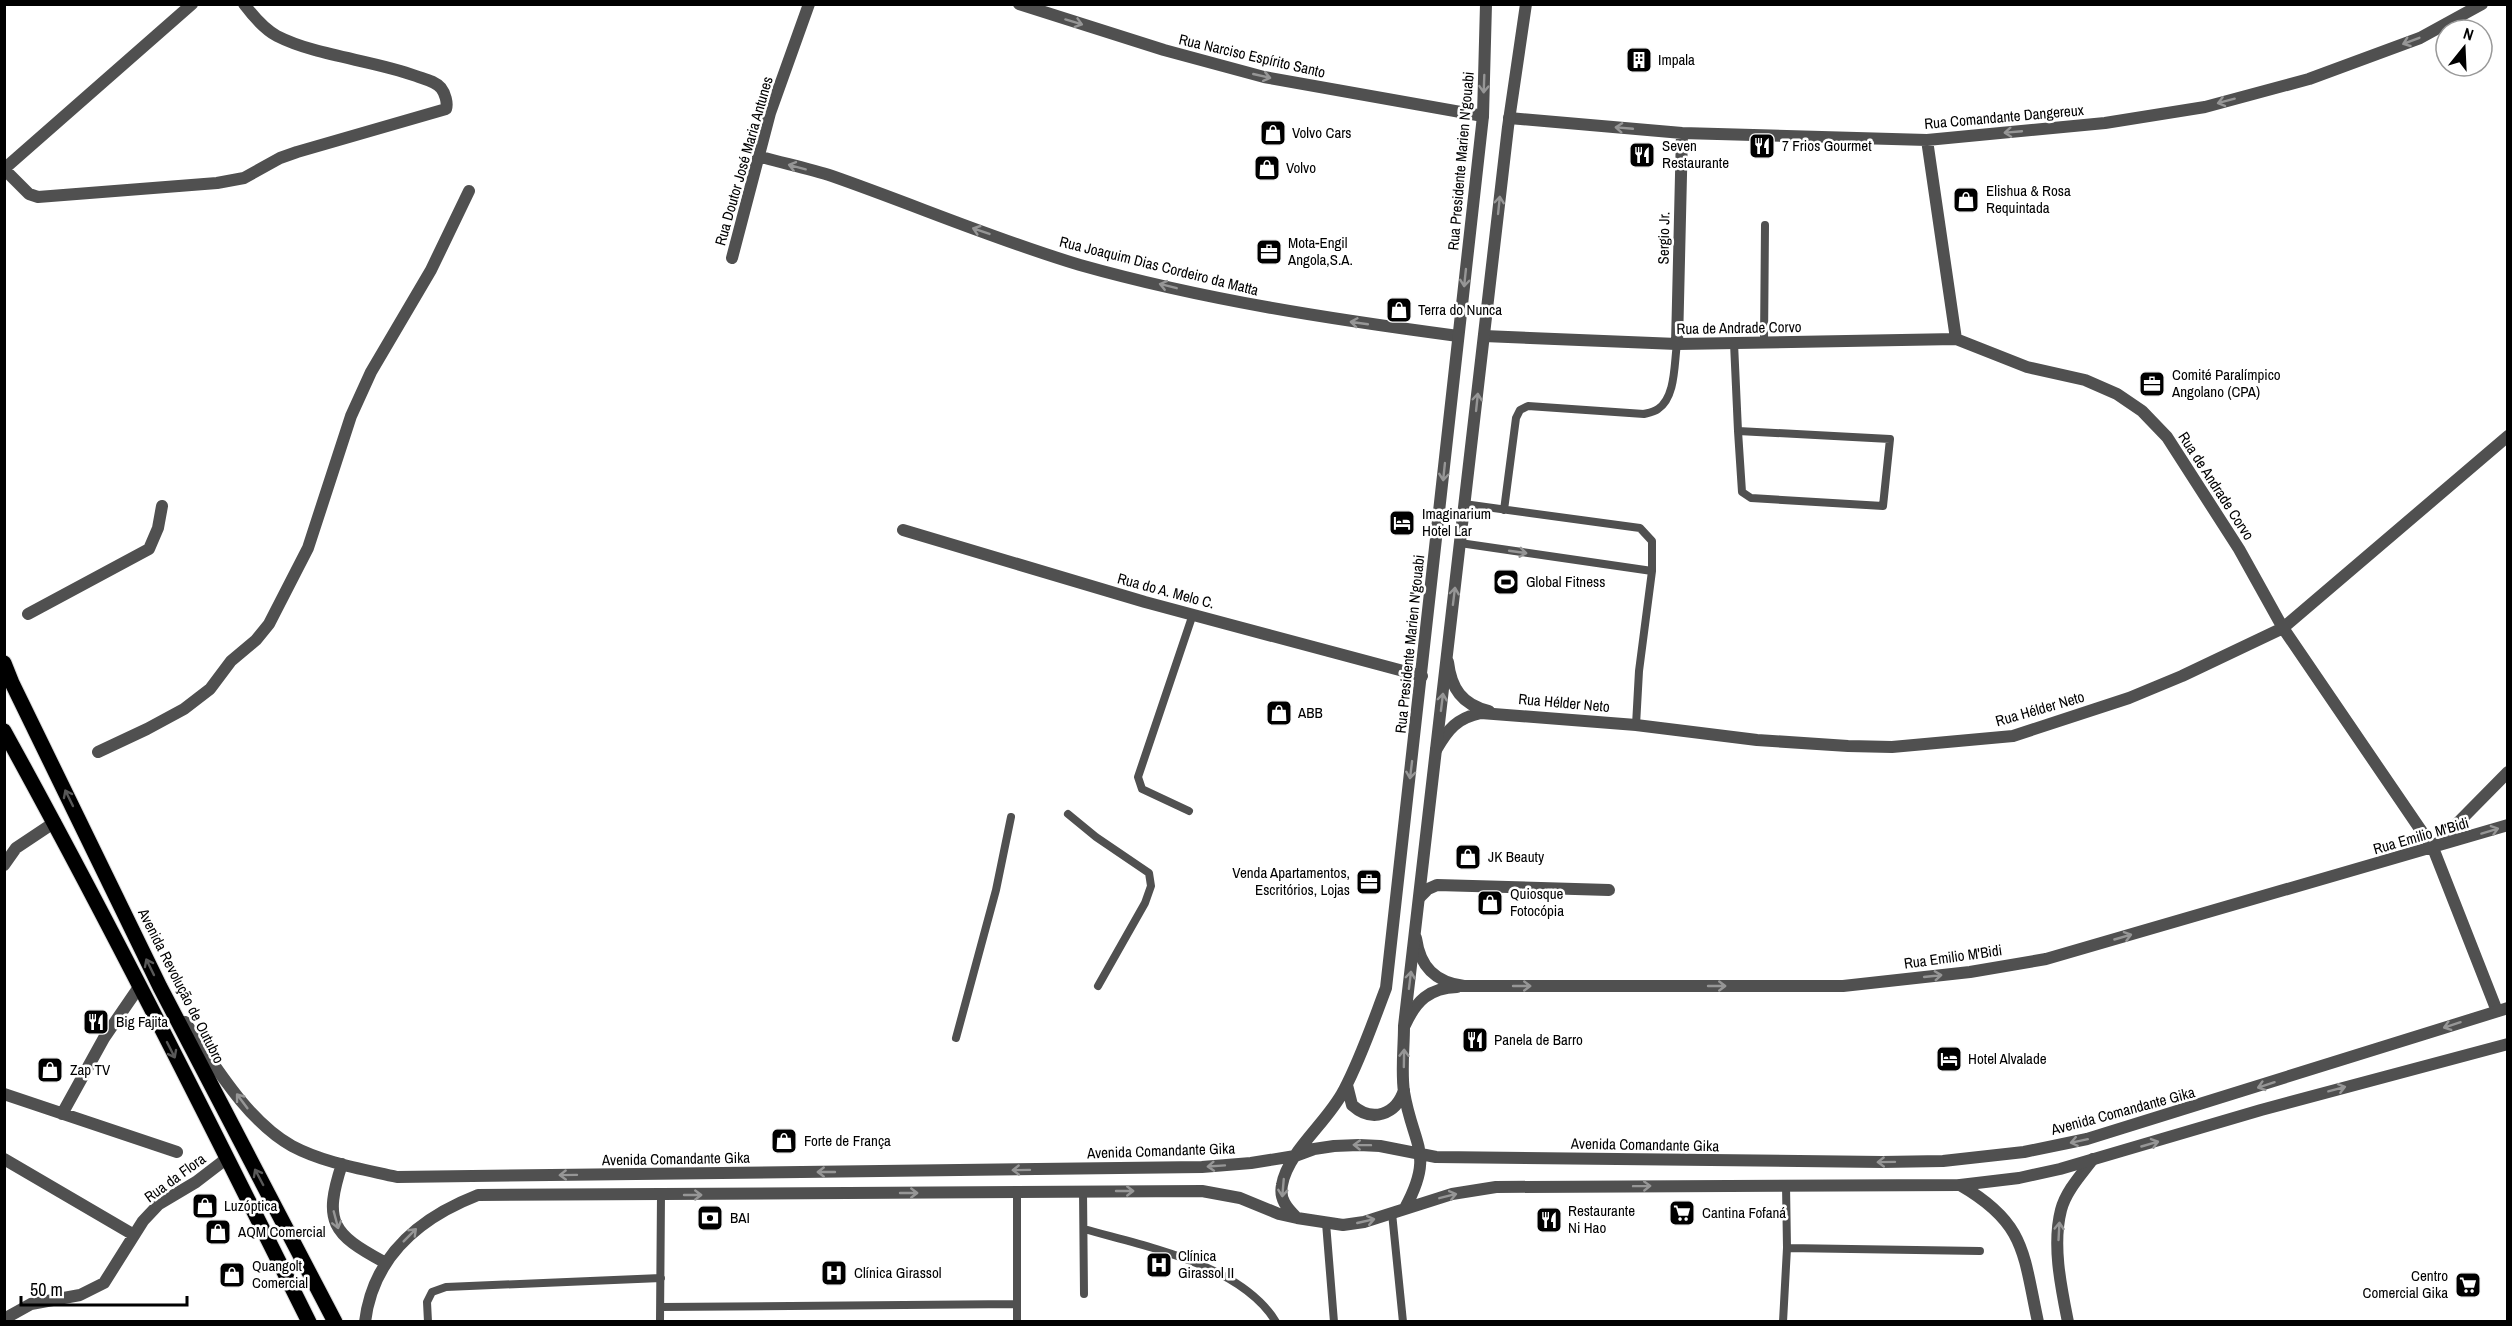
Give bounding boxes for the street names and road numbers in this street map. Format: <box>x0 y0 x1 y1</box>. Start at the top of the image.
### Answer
street label: Rua Narciso Espírito Santo <box>1177 28 1328 83</box>
street label: Rua Presidente Marien N'gouabi <box>1442 71 1479 251</box>
street label: Rua Doutor José Maria Antunes <box>709 74 778 248</box>
street label: Rua Comandante Dangereux <box>1923 99 2085 134</box>
street label: Sergio Jr. <box>1653 211 1674 264</box>
street label: Rua Joaquim Dias Cordeiro da Matta <box>1057 231 1261 300</box>
street label: Rua de Andrade Corvo <box>1676 316 1802 339</box>
street label: Rua de Andrade Corvo <box>2174 428 2259 544</box>
street label: Rua Presidente Marien N'gouabi <box>1390 554 1429 734</box>
street label: Rua do A. Melo C. <box>1115 567 1217 614</box>
street label: Rua Hélder Neto <box>1993 686 2087 731</box>
street label: Rua Hélder Neto <box>1517 688 1611 717</box>
street label: Rua Emilio M'Bidi <box>2371 812 2471 859</box>
street label: Avenida Revolução de Outubro <box>133 904 230 1067</box>
street label: Rua Emilio M'Bidi <box>1903 939 2003 974</box>
street label: Avenida Comandante Gika <box>2048 1081 2197 1140</box>
street label: Avenida Comandante Gika <box>1570 1133 1719 1156</box>
street label: Avenida Comandante Gika <box>1086 1137 1236 1164</box>
street label: Avenida Comandante Gika <box>601 1147 750 1170</box>
street label: Rua da Flora <box>140 1148 210 1207</box>

